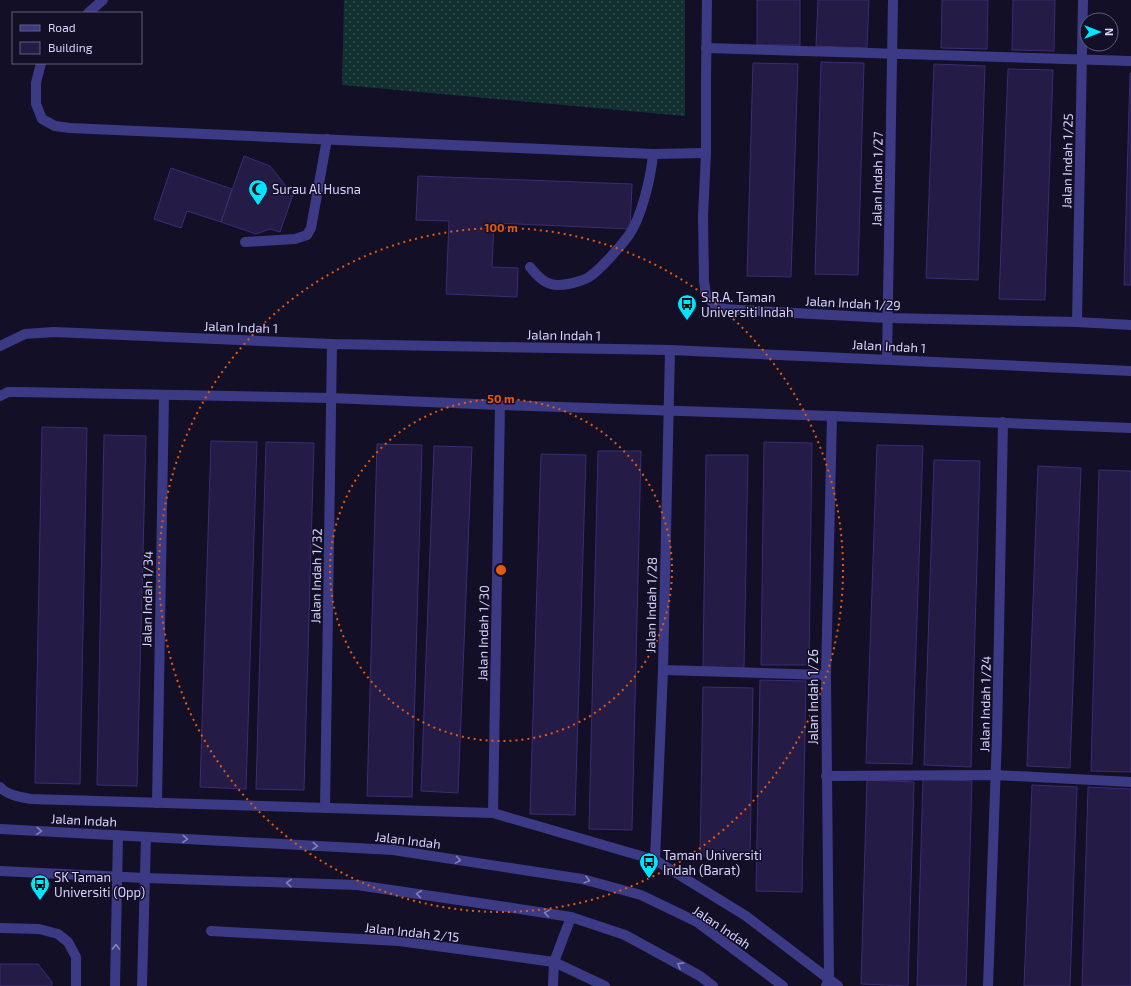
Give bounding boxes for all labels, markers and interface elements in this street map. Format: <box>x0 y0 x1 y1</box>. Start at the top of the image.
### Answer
legend <box>12 12 142 64</box>
north arrow <box>1079 12 1119 52</box>
text: Road <box>48 20 76 34</box>
text: N <box>1103 28 1116 36</box>
text: Building <box>48 40 93 54</box>
street label: Jalan Indah 1/25 <box>1058 113 1076 209</box>
street label: Jalan Indah 1/27 <box>868 131 886 227</box>
mosque icon: Surau Al Husna <box>247 178 269 206</box>
place label: Surau Al Husna <box>272 181 361 197</box>
text: 100 m <box>484 220 518 234</box>
place label: S.R.A. Taman Universiti Indah <box>701 289 793 320</box>
bus stop icon: S.R.A. Taman Universiti Indah <box>676 293 698 321</box>
street label: Jalan Indah 1/29 <box>805 293 901 313</box>
street label: Jalan Indah 1 <box>204 318 278 336</box>
street label: Jalan Indah 1 <box>527 326 601 344</box>
street label: Jalan Indah 1 <box>852 336 926 356</box>
text: 50 m <box>487 391 515 405</box>
street label: Jalan Indah 1/32 <box>307 528 325 624</box>
street label: Jalan Indah 1/34 <box>138 551 156 647</box>
street label: Jalan Indah 1/28 <box>642 557 660 653</box>
centre of rings <box>494 563 508 577</box>
street label: Jalan Indah 1/30 <box>474 585 492 681</box>
street label: Jalan Indah 1/26 <box>805 649 821 745</box>
street label: Jalan Indah 1/24 <box>976 656 994 752</box>
street label: Jalan Indah <box>51 810 117 830</box>
one-way arrow <box>36 826 42 835</box>
street label: Jalan Indah <box>374 828 442 852</box>
one-way arrow <box>182 834 188 843</box>
one-way arrow <box>312 841 318 850</box>
place label: Taman Universiti Indah (Barat) <box>663 847 762 878</box>
bus stop icon: Taman Universiti Indah (Barat) <box>638 851 660 879</box>
one-way arrow <box>455 855 461 864</box>
place label: SK Taman Universiti (Opp) <box>54 869 145 900</box>
bus stop icon: SK Taman Universiti (Opp) <box>29 873 51 901</box>
one-way arrow <box>583 876 590 884</box>
one-way arrow <box>286 879 292 887</box>
one-way arrow <box>415 890 422 899</box>
street label: Jalan Indah <box>690 902 754 952</box>
one-way arrow <box>544 910 550 918</box>
street label: Jalan Indah 2/15 <box>364 919 460 945</box>
one-way arrow <box>112 944 120 950</box>
one-way arrow <box>677 963 684 970</box>

